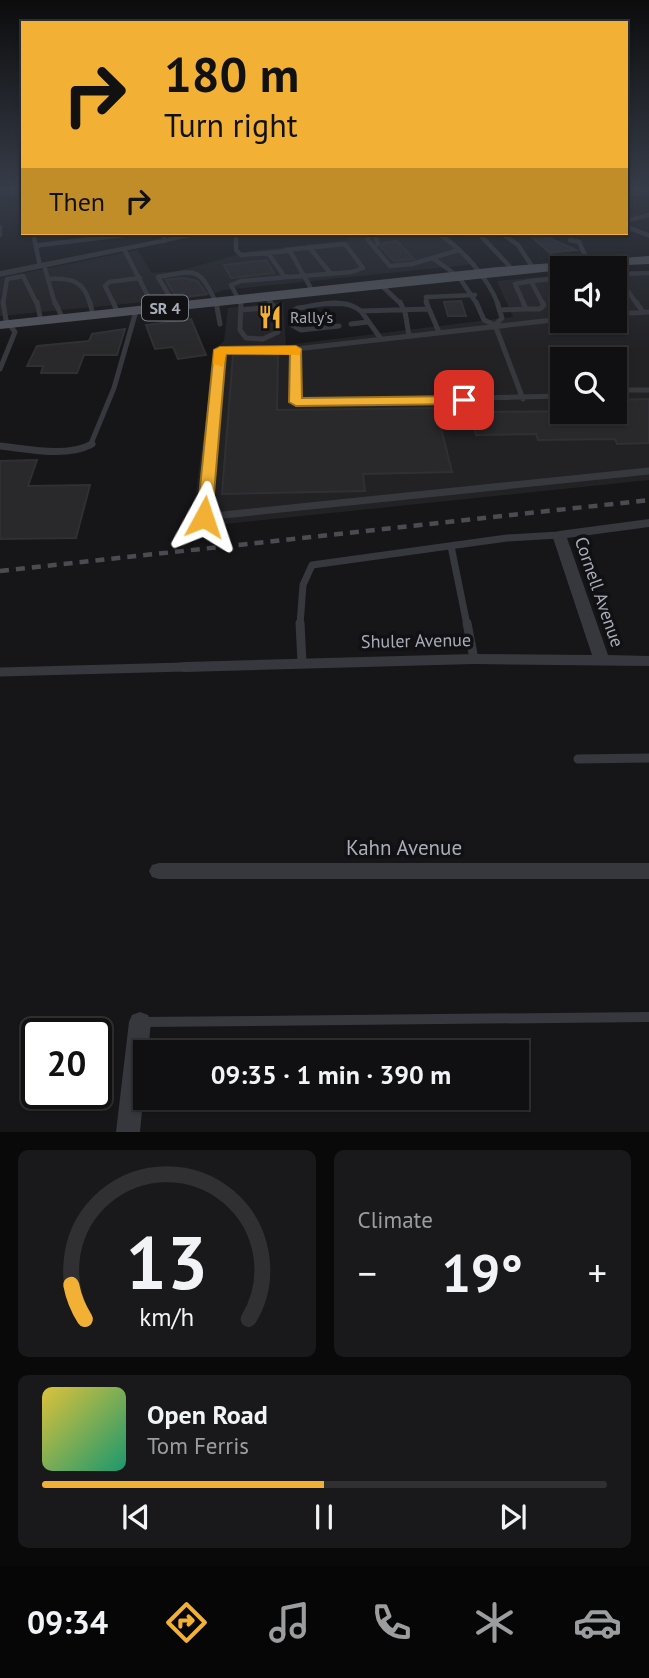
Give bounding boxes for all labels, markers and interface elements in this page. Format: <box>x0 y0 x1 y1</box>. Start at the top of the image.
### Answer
text: 180 m <box>164 42 299 106</box>
icon: right <box>49 49 140 140</box>
text: Turn right <box>164 104 298 146</box>
icon: right <box>119 182 157 220</box>
text: Then <box>49 185 105 218</box>
map controls <box>550 256 627 424</box>
button: sound <box>550 256 627 333</box>
road number: SR 4 <box>142 296 188 320</box>
restaurant icon: Rally's <box>256 303 284 331</box>
place label: Rally's <box>290 307 334 327</box>
button: search <box>550 347 627 424</box>
pin <box>434 370 494 430</box>
icon: arrive <box>445 381 483 419</box>
position arrow <box>167 480 241 554</box>
street label: Cornell Avenue <box>570 534 629 650</box>
street label: Shuler Avenue <box>361 628 471 653</box>
street label: Kahn Avenue <box>346 834 462 861</box>
speed limit sign: 20 <box>21 1018 112 1109</box>
text: 09:35 · 1 min · 390 m <box>211 1058 451 1091</box>
text: Climate <box>358 1205 433 1234</box>
text: 13 <box>125 1216 208 1310</box>
text: 19° <box>441 1239 523 1306</box>
text: − <box>358 1248 377 1297</box>
text: + <box>588 1248 607 1297</box>
text: km/h <box>139 1301 194 1333</box>
text: Open Road <box>147 1398 268 1431</box>
text: Tom Ferris <box>147 1431 249 1460</box>
icon: previous <box>117 1498 155 1536</box>
icon: pause <box>305 1498 343 1536</box>
icon: next <box>494 1498 532 1536</box>
icon: directions <box>162 1598 211 1647</box>
icon: music <box>265 1598 314 1647</box>
icon: phone <box>367 1598 416 1647</box>
icon: climate <box>470 1598 519 1647</box>
icon: car <box>573 1598 622 1647</box>
text: 09:34 <box>27 1601 108 1643</box>

